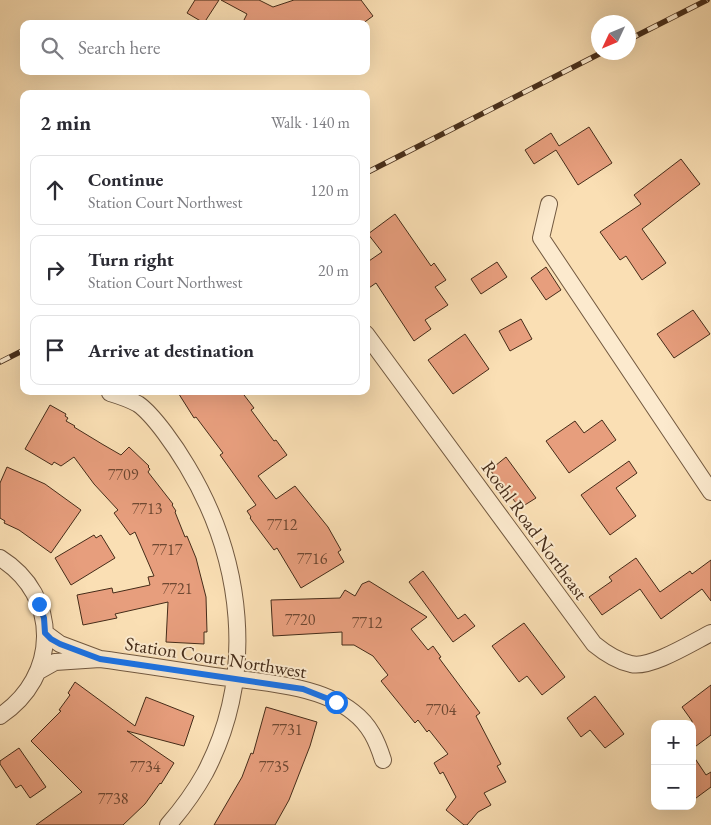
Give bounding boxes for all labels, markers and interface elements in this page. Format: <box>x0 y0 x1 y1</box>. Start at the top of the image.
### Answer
north arrow <box>591 15 636 60</box>
search box <box>20 20 370 75</box>
icon: search <box>38 34 66 62</box>
text: Search here <box>78 35 160 60</box>
text: 2 min <box>40 109 91 136</box>
text: Walk · 140 m <box>271 112 350 133</box>
text: Continue <box>88 167 163 192</box>
icon: ahead <box>41 176 69 204</box>
text: 120 m <box>310 180 349 201</box>
text: Station Court Northwest <box>88 192 242 213</box>
text: Turn right <box>88 247 174 272</box>
icon: right <box>41 256 69 284</box>
text: 20 m <box>318 260 349 281</box>
text: Station Court Northwest <box>88 272 242 293</box>
icon: arrive <box>41 336 69 364</box>
text: Arrive at destination <box>88 338 254 363</box>
street label: Roehl Road Northeast <box>476 456 593 605</box>
house number: 7709 <box>108 464 139 485</box>
house number: 7713 <box>132 498 163 519</box>
house number: 7712 <box>267 514 298 535</box>
house number: 7717 <box>152 539 183 560</box>
house number: 7716 <box>297 548 328 569</box>
house number: 7721 <box>162 578 192 599</box>
route end <box>28 593 51 616</box>
house number: 7720 <box>285 609 316 630</box>
house number: 7712 <box>352 612 383 633</box>
street label: Station Court Northwest <box>123 631 308 684</box>
route start <box>325 691 348 714</box>
house number: 7704 <box>426 699 457 720</box>
house number: 7731 <box>272 719 302 740</box>
map controls <box>651 720 696 810</box>
button: + <box>651 720 696 765</box>
house number: 7734 <box>130 756 161 777</box>
house number: 7735 <box>259 756 289 777</box>
button: − <box>651 765 696 810</box>
house number: 7738 <box>98 788 129 809</box>

